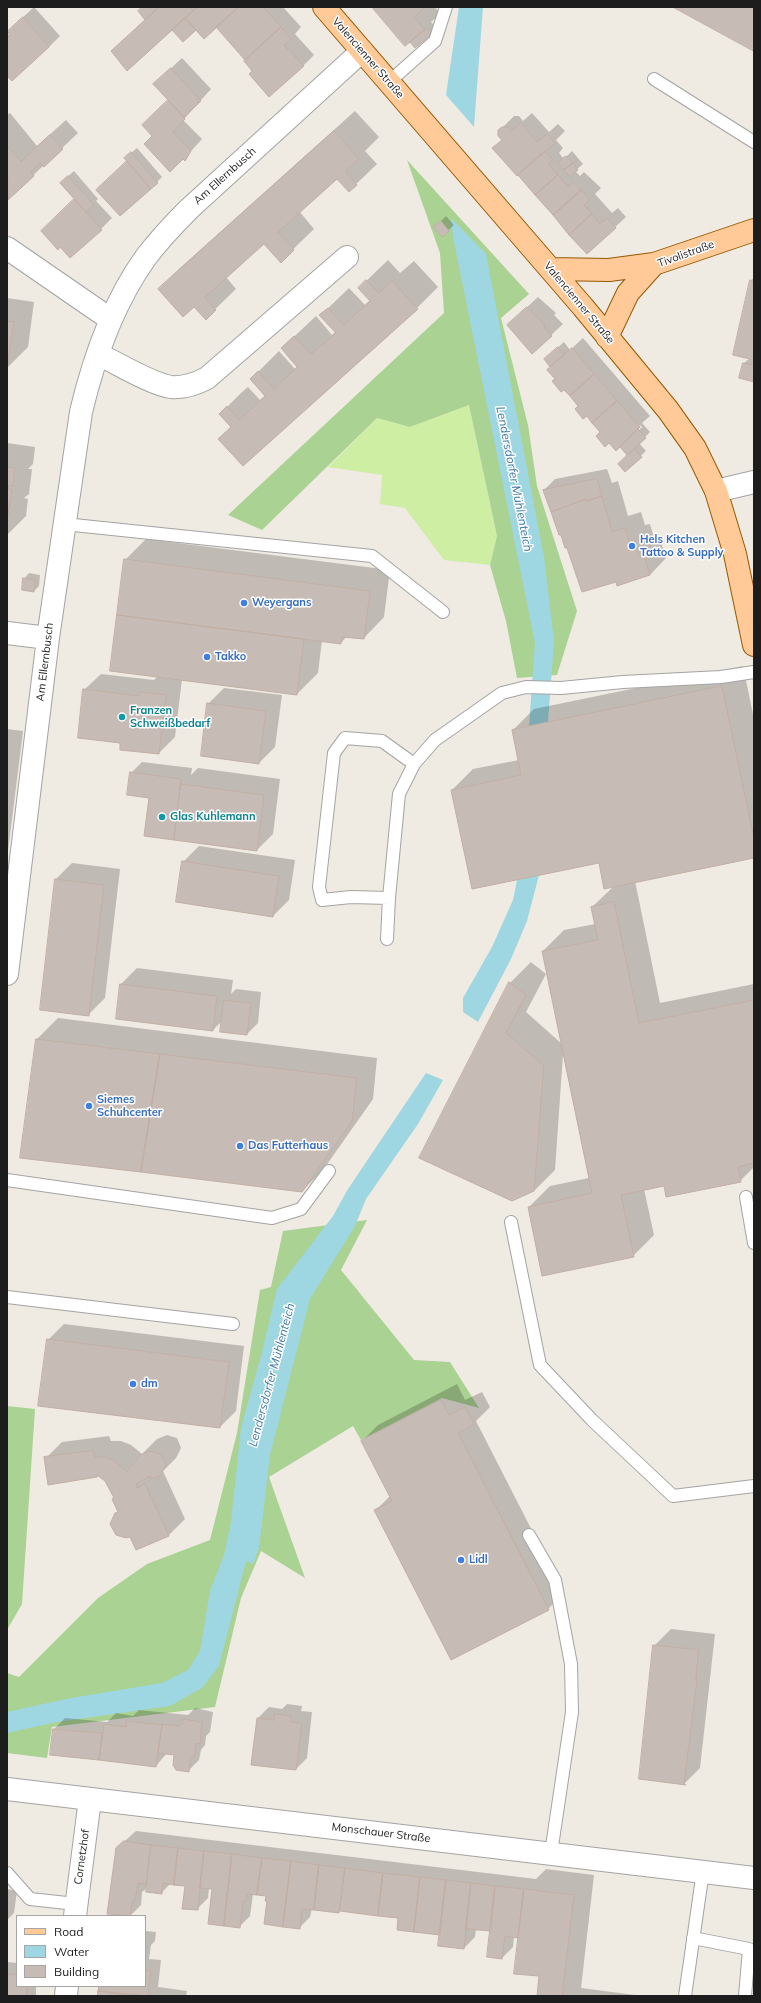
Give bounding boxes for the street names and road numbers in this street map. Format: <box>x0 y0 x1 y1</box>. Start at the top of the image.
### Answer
street label: Valencienner Straße <box>329 15 407 101</box>
street label: Am Ellernbusch <box>191 145 259 207</box>
street label: Tivolistraße <box>656 238 716 270</box>
street label: Valencienner Straße <box>541 259 617 347</box>
street label: Am Ellernbusch <box>34 622 56 702</box>
street label: Monschauer Straße <box>331 1820 431 1846</box>
street label: Cornetzhof <box>72 1828 92 1886</box>

